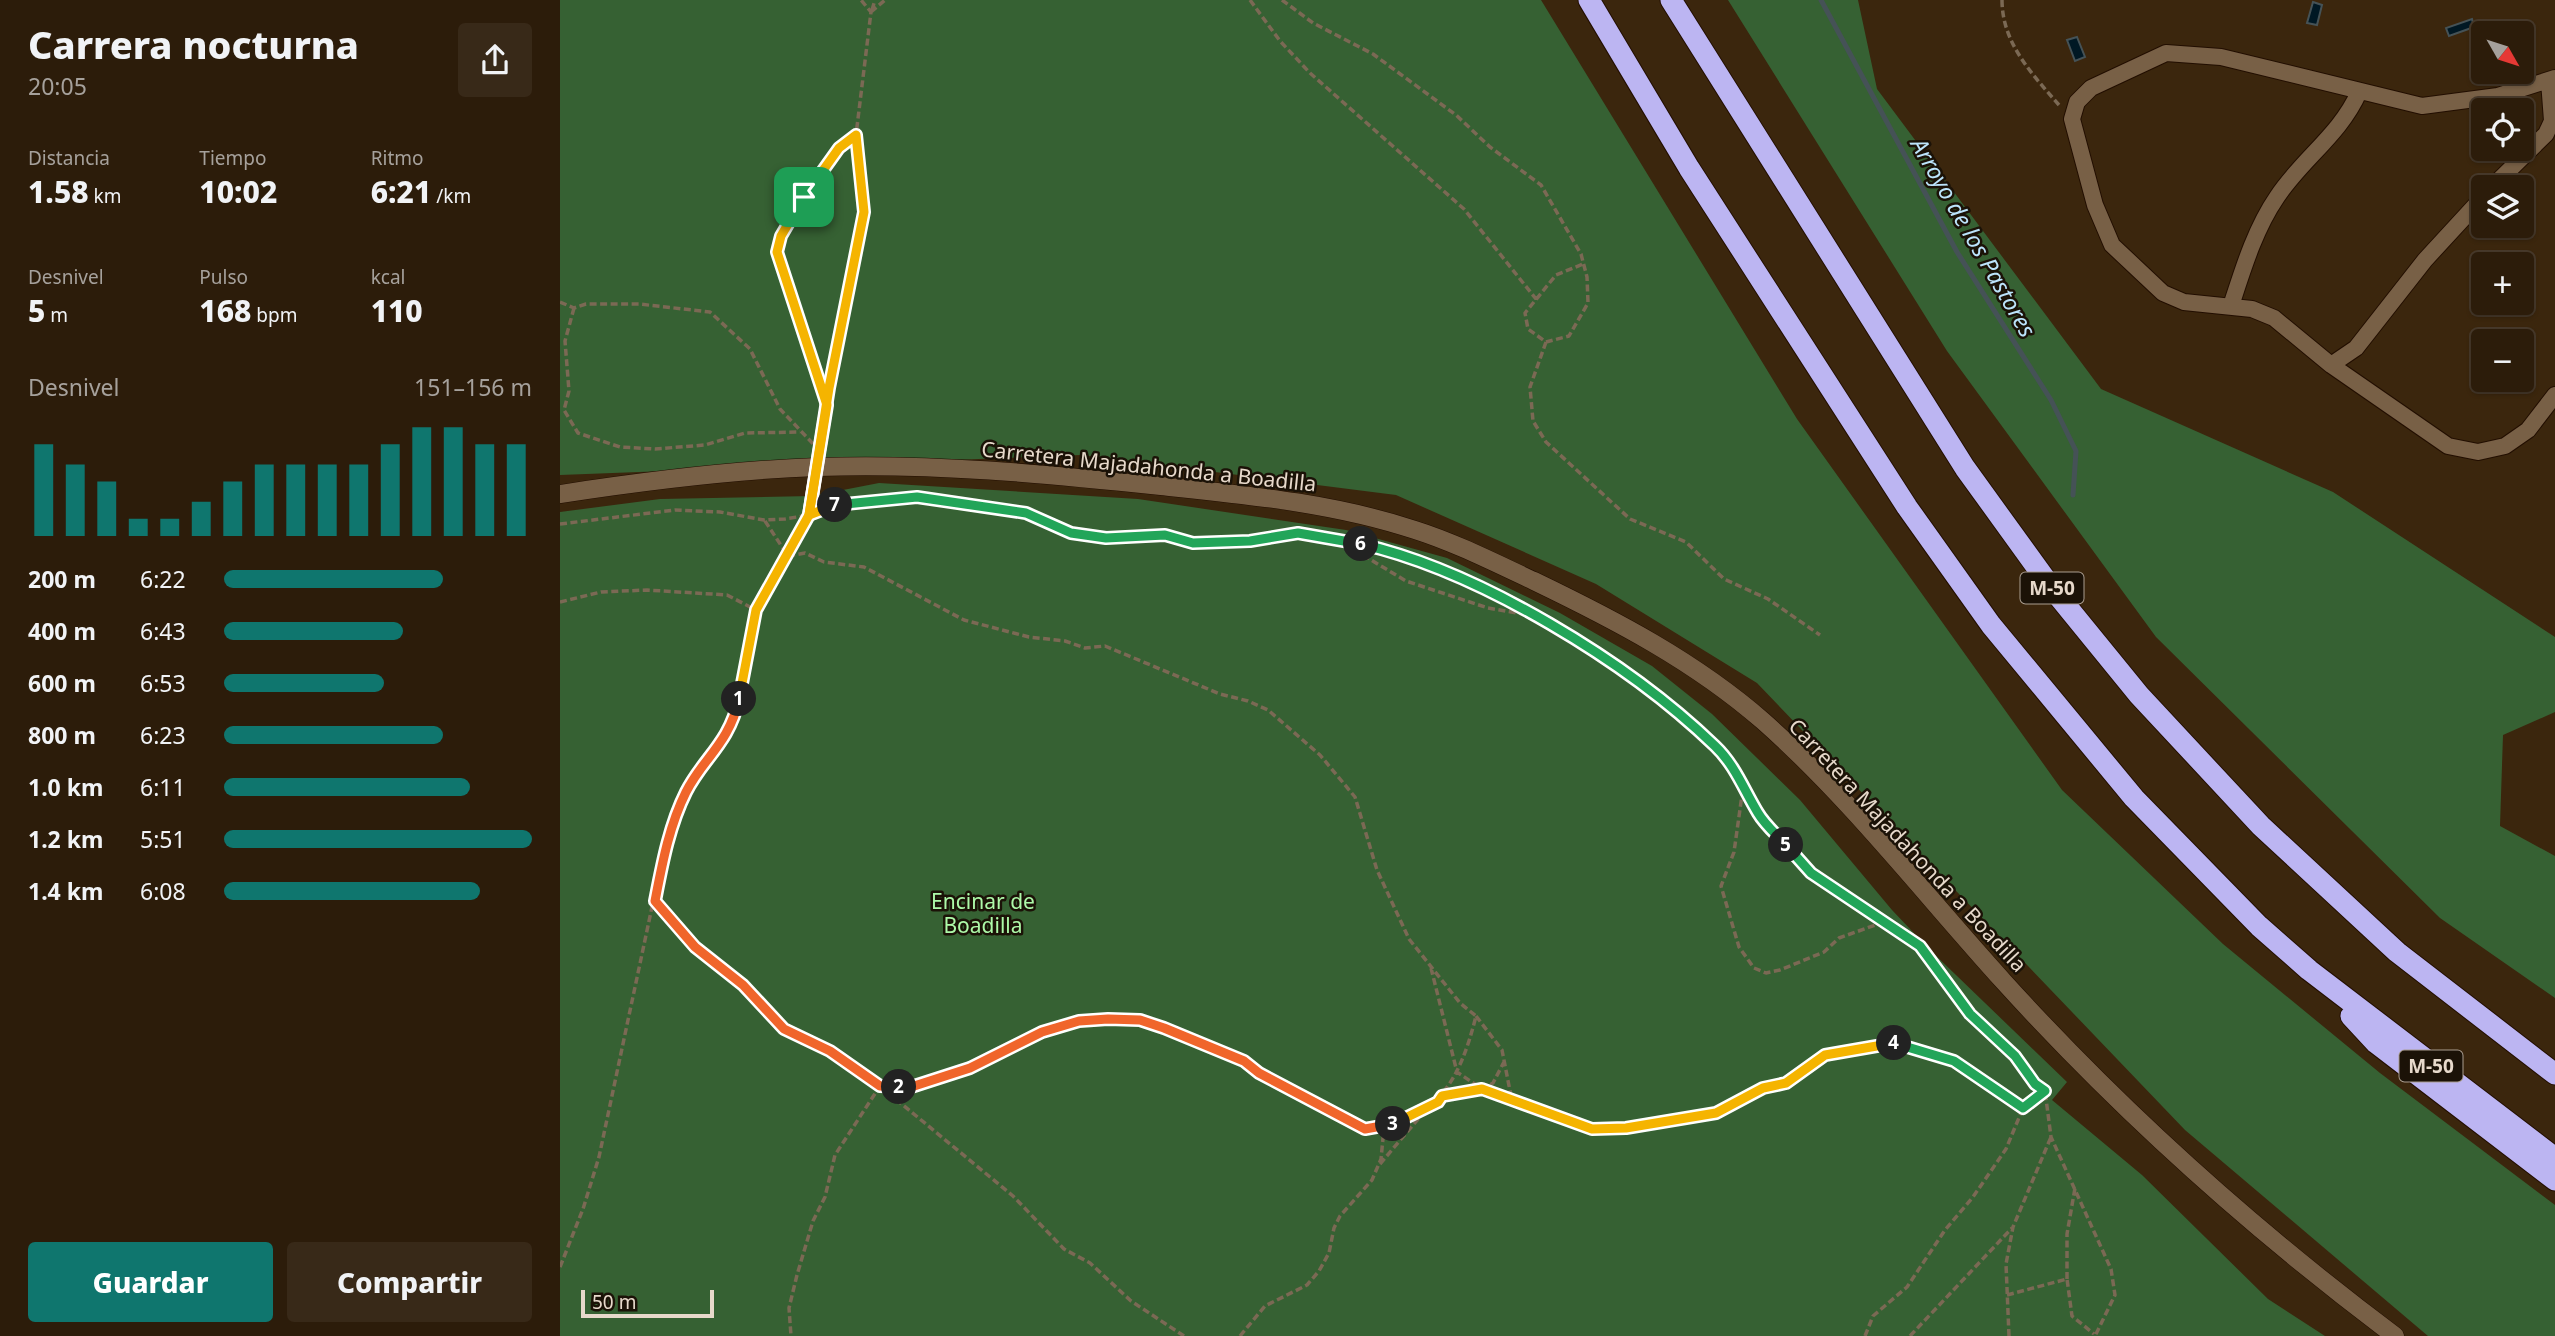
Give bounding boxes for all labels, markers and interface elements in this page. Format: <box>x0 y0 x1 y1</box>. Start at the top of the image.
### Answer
text: Carrera nocturna <box>28 18 359 70</box>
north arrow <box>2471 21 2534 84</box>
map controls <box>2471 21 2534 392</box>
button: share <box>458 23 532 97</box>
text: 20:05 <box>28 70 87 102</box>
button: locate <box>2471 98 2534 161</box>
water label: Arroyo de los Pastores <box>1903 130 2044 343</box>
text: Distancia <box>28 145 110 171</box>
text: Tiempo <box>199 145 266 171</box>
text: Ritmo <box>371 145 424 171</box>
pin <box>774 167 834 227</box>
text: 1.58 <box>28 171 89 212</box>
text: 10:02 <box>199 171 277 212</box>
text: 6:21 <box>371 171 431 212</box>
button: layers <box>2471 175 2534 238</box>
icon: arrive <box>785 178 823 216</box>
text: km <box>89 183 121 209</box>
text: /km <box>431 183 471 209</box>
button: + <box>2471 252 2534 315</box>
text: Desnivel <box>28 264 104 290</box>
text: Pulso <box>199 264 248 290</box>
text: kcal <box>371 264 405 290</box>
text: 5 <box>28 290 45 331</box>
text: 168 <box>199 290 251 331</box>
text: 110 <box>371 290 423 331</box>
text: m <box>45 302 68 328</box>
text: bpm <box>251 302 297 328</box>
button: − <box>2471 329 2534 392</box>
text: Desnivel <box>28 371 120 403</box>
text: 151–156 m <box>414 371 532 403</box>
street label: Carretera Majadahonda a Boadilla <box>980 434 1318 498</box>
pin: 7 <box>818 488 852 522</box>
text: 7 <box>829 491 840 517</box>
pin: 6 <box>1344 526 1378 562</box>
text: 6 <box>1355 530 1366 556</box>
text: 200 m <box>28 563 96 595</box>
text: 6:22 <box>140 563 186 595</box>
road number: M-50 <box>2020 572 2084 604</box>
text: 400 m <box>28 615 96 647</box>
text: 6:43 <box>140 615 186 647</box>
text: 600 m <box>28 667 96 699</box>
text: 6:53 <box>140 667 186 699</box>
pin: 1 <box>722 682 756 716</box>
text: 1 <box>733 685 744 711</box>
street label: Carretera Majadahonda a Boadilla <box>1783 712 2033 978</box>
text: 800 m <box>28 719 96 751</box>
text: 6:23 <box>140 719 186 751</box>
text: 1.0 km <box>28 771 103 803</box>
text: 6:11 <box>140 771 186 803</box>
text: 1.2 km <box>28 823 103 855</box>
text: 5:51 <box>140 823 186 855</box>
pin: 5 <box>1768 828 1804 862</box>
text: 5 <box>1780 831 1791 857</box>
text: 1.4 km <box>28 875 103 907</box>
text: 6:08 <box>140 875 186 907</box>
park label: Encinar de Boadilla <box>931 887 1035 939</box>
pin: 4 <box>1876 1026 1912 1060</box>
text: 4 <box>1888 1029 1899 1055</box>
road number: M-50 <box>2400 1050 2462 1082</box>
pin: 2 <box>882 1070 916 1104</box>
text: 2 <box>893 1073 904 1099</box>
pin: 3 <box>1376 1106 1410 1142</box>
text: 3 <box>1387 1110 1398 1136</box>
button: Guardar <box>28 1242 273 1322</box>
button: Compartir <box>287 1242 532 1322</box>
scale bar <box>581 1287 714 1319</box>
text: 50 m <box>592 1289 636 1315</box>

